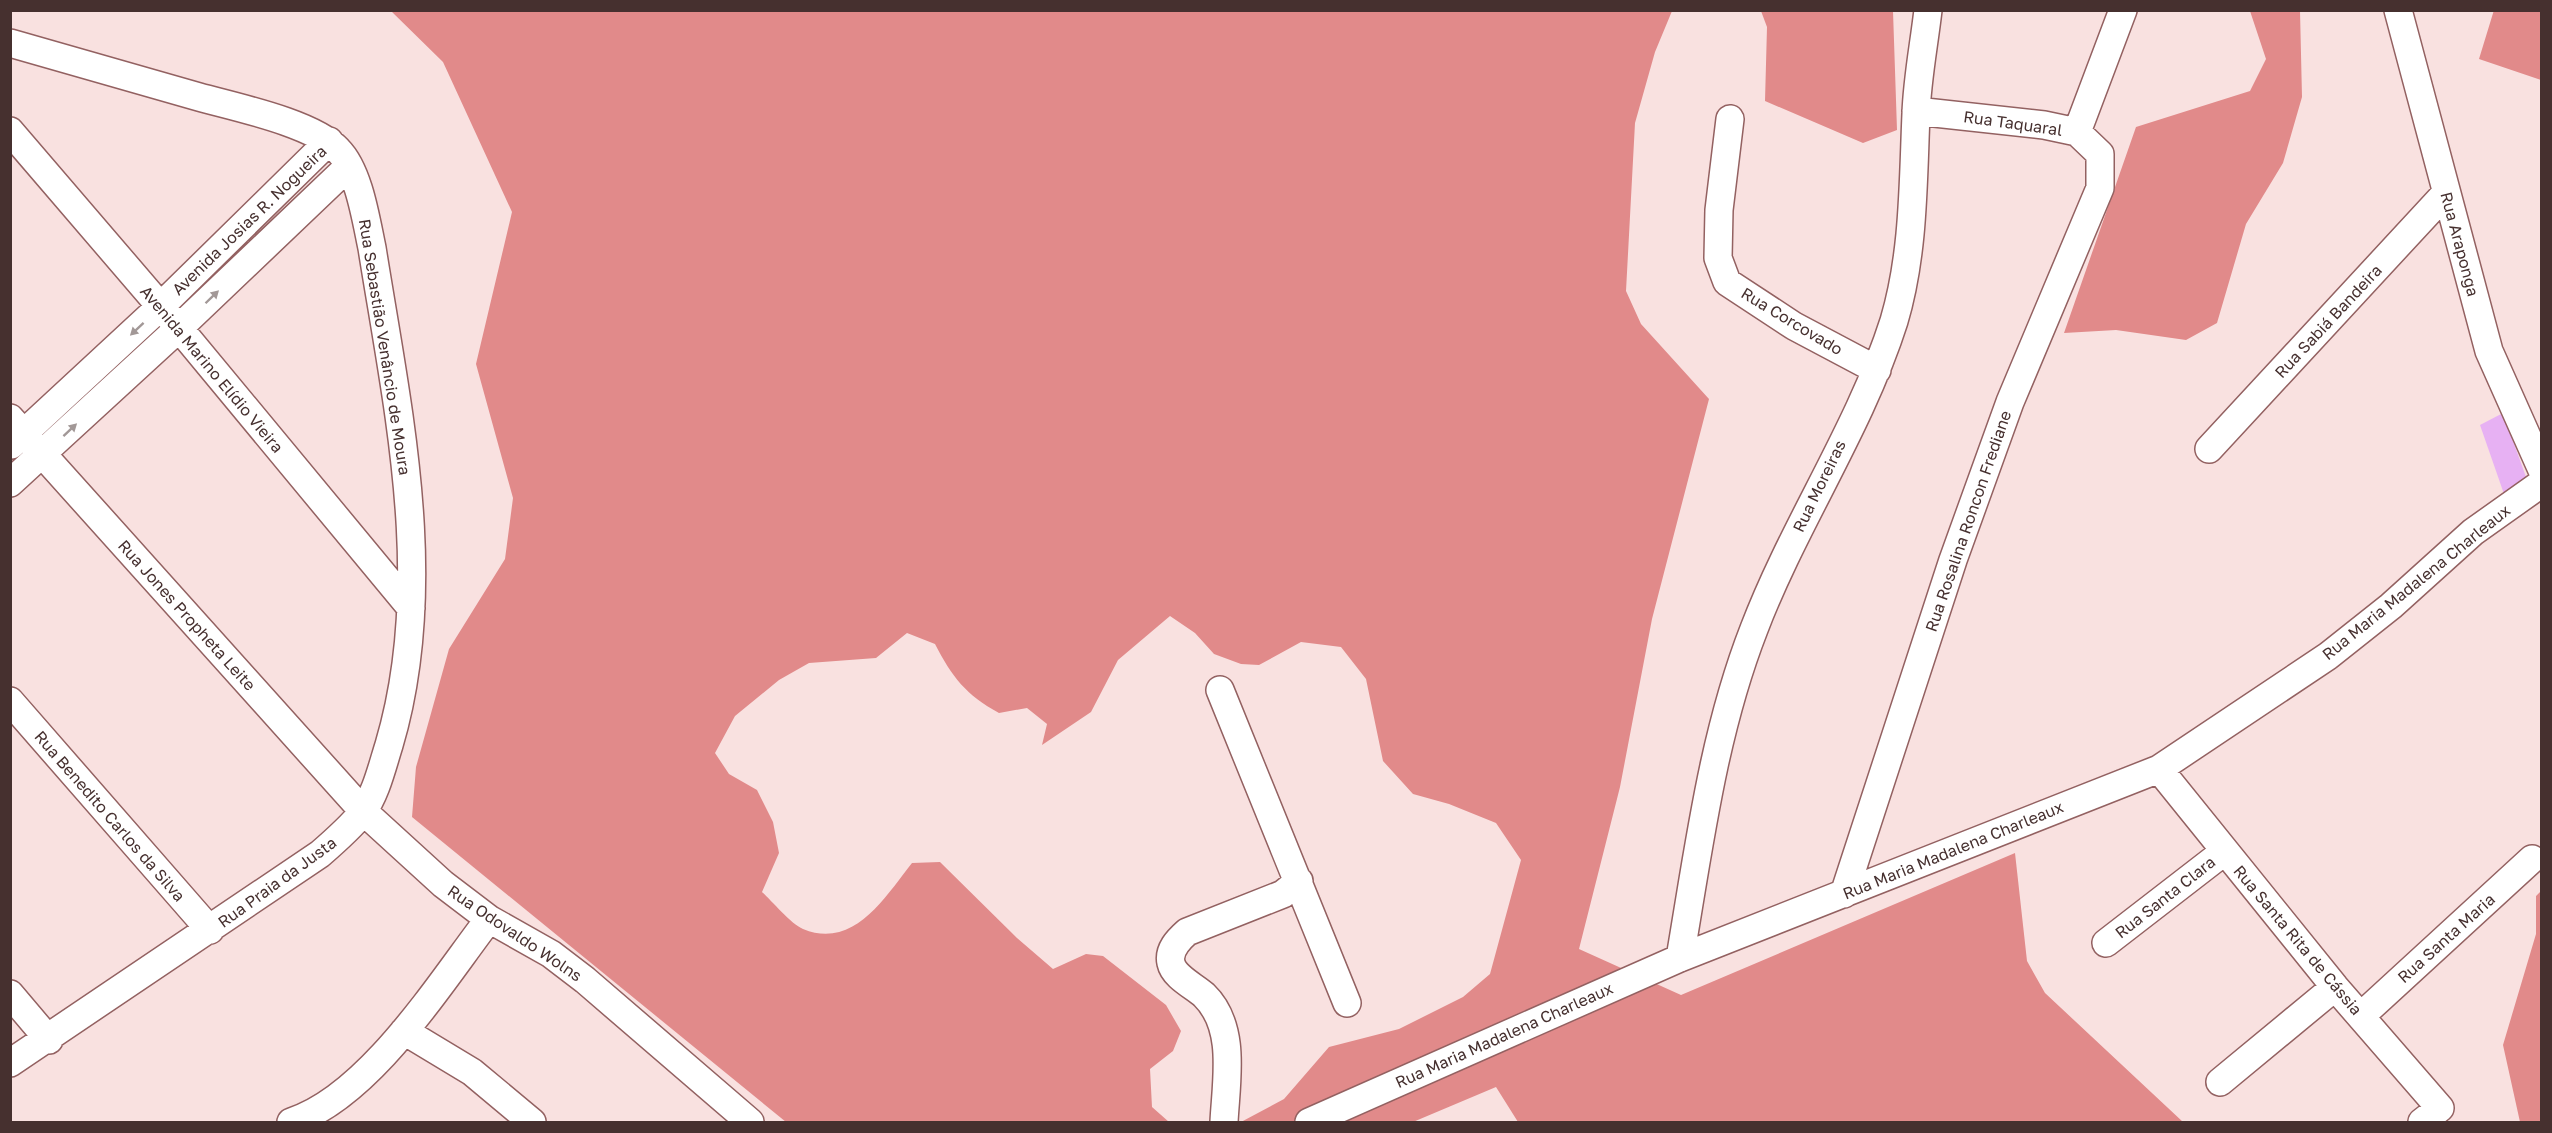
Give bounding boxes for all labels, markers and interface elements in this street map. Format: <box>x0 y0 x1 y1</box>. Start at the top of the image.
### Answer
street label: Rua Taquaral <box>1962 106 2064 140</box>
street label: Avenida Josias R. Nogueira <box>168 141 330 299</box>
street label: Rua Araponga <box>2436 190 2484 298</box>
street label: Rua Sebastião Venâncio de Moura <box>355 217 415 477</box>
street label: Rua Sabiá Bandeira <box>2270 260 2386 382</box>
street label: Avenida Marino Elídio Vieira <box>136 281 288 457</box>
street label: Rua Corcovado <box>1738 283 1846 359</box>
one-way arrow <box>205 290 220 304</box>
one-way arrow <box>130 321 144 335</box>
street label: Rua Rosalina Roncon Frediane <box>1921 408 2015 634</box>
one-way arrow <box>62 423 77 437</box>
street label: Rua Moreiras <box>1788 437 1850 535</box>
street label: Rua Maria Madalena Charleaux <box>2318 500 2514 664</box>
street label: Rua Jones Propheta Leite <box>114 535 260 695</box>
street label: Rua Benedito Carlos da Silva <box>30 727 190 905</box>
street label: Rua Maria Madalena Charleaux <box>1840 796 2066 904</box>
street label: Rua Praia da Justa <box>214 832 340 932</box>
street label: Rua Santa Clara <box>2111 852 2219 942</box>
street label: Rua Santa Rita de Cássia <box>2229 861 2367 1019</box>
street label: Rua Odovaldo Wolns <box>444 881 586 985</box>
street label: Rua Santa Maria <box>2393 889 2499 987</box>
street label: Rua Maria Madalena Charleaux <box>1392 978 1616 1092</box>

